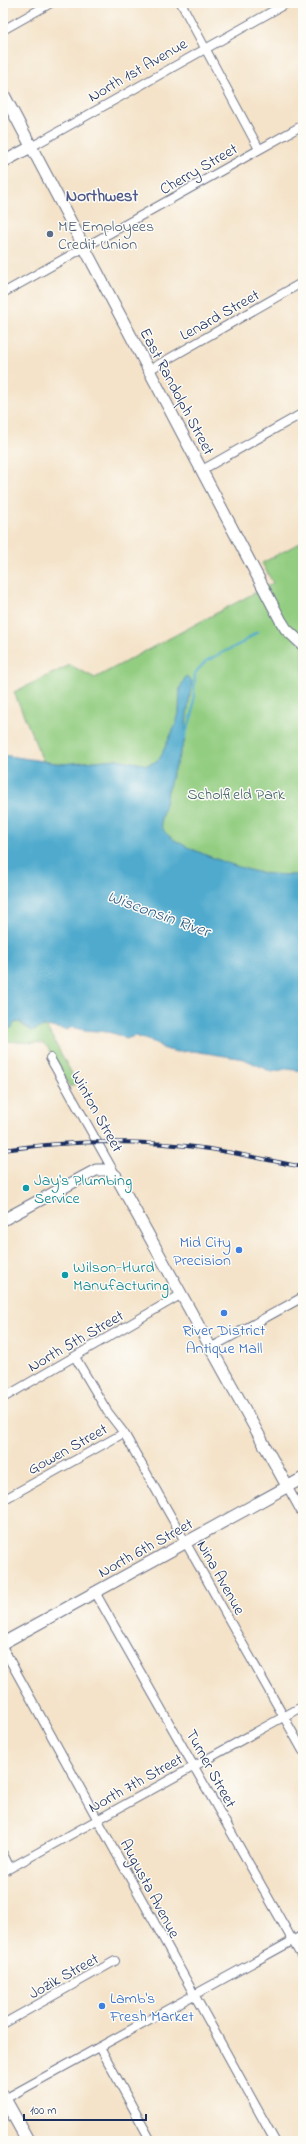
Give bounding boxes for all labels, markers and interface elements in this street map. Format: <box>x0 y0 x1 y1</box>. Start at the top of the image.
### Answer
street label: North 1st Avenue <box>84 32 193 109</box>
street label: Cherry Street <box>155 137 243 202</box>
district label: Northwest <box>66 184 139 209</box>
place label: ME Employees Credit Union <box>58 215 154 257</box>
marker: ME Employees Credit Union <box>45 229 55 239</box>
street label: Lenard Street <box>176 284 265 348</box>
street label: East Randolph Street <box>133 324 220 460</box>
park label: Scholfield Park <box>187 783 286 807</box>
water label: Wisconsin River <box>104 884 216 945</box>
street label: Winton Street <box>64 1067 129 1158</box>
place label: Jay's Plumbing Service <box>34 1169 132 1211</box>
marker: Jay's Plumbing Service <box>21 1183 31 1193</box>
place label: Mid City Precision <box>173 1231 231 1273</box>
marker: Mid City Precision <box>234 1245 244 1255</box>
place label: Wilson-Hurd Manufacturing <box>73 1256 169 1298</box>
marker: Wilson-Hurd Manufacturing <box>60 1270 70 1280</box>
street label: North 5th Street <box>23 1304 129 1379</box>
marker: River District Antique Mall <box>219 1308 229 1318</box>
place label: River District Antique Mall <box>183 1319 266 1361</box>
street label: Gowen Street <box>24 1418 113 1482</box>
street label: North 6th Street <box>94 1512 198 1585</box>
street label: Nina Avenue <box>190 1536 251 1620</box>
street label: Turner Street <box>179 1725 242 1813</box>
street label: North 7th Street <box>84 1748 188 1820</box>
street label: Augusta Avenue <box>113 1835 186 1944</box>
street label: Jozik Street <box>24 1947 104 2006</box>
place label: Lamb's Fresh Market <box>109 1987 194 2029</box>
marker: Lamb's Fresh Market <box>97 2001 107 2011</box>
scale bar <box>24 2096 146 2122</box>
text: 100 m <box>30 2102 57 2120</box>

